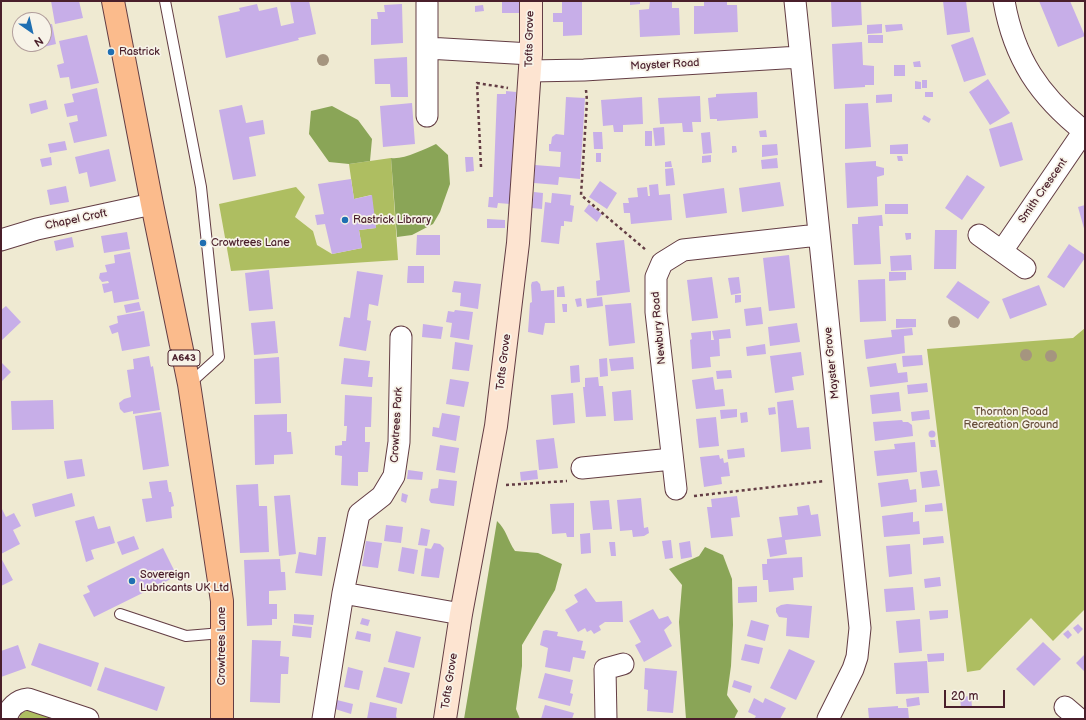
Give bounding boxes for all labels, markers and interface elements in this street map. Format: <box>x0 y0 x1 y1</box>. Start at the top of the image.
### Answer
street label: Tofts Grove <box>523 11 537 67</box>
north arrow <box>12 12 52 52</box>
text: N <box>31 34 45 49</box>
place label: Rastrick <box>119 45 160 59</box>
marker: Rastrick <box>106 47 116 57</box>
street label: Mayster Road <box>630 57 700 73</box>
street label: Smith Crescent <box>1016 156 1070 226</box>
street label: Chapel Croft <box>44 207 108 233</box>
place label: Rastrick Library <box>353 213 431 227</box>
marker: Rastrick Library <box>340 215 350 225</box>
place label: Crowtrees Lane <box>211 236 290 250</box>
marker: Crowtrees Lane <box>198 238 208 248</box>
street label: Newbury Road <box>649 291 669 365</box>
street label: Mayster Grove <box>822 326 842 400</box>
street label: Tofts Grove <box>494 333 514 391</box>
road number: A643 <box>168 350 200 366</box>
street label: Crowtrees Park <box>388 387 406 463</box>
park label: Thornton Road Recreation Ground <box>964 405 1058 431</box>
place label: Sovereign Lubricants UK Ltd <box>140 568 229 594</box>
marker: Sovereign Lubricants UK Ltd <box>127 576 137 586</box>
street label: Crowtrees Lane <box>215 607 229 685</box>
street label: Tofts Grove <box>439 652 461 710</box>
scale bar <box>946 682 1007 708</box>
text: 20 m <box>951 689 978 704</box>

